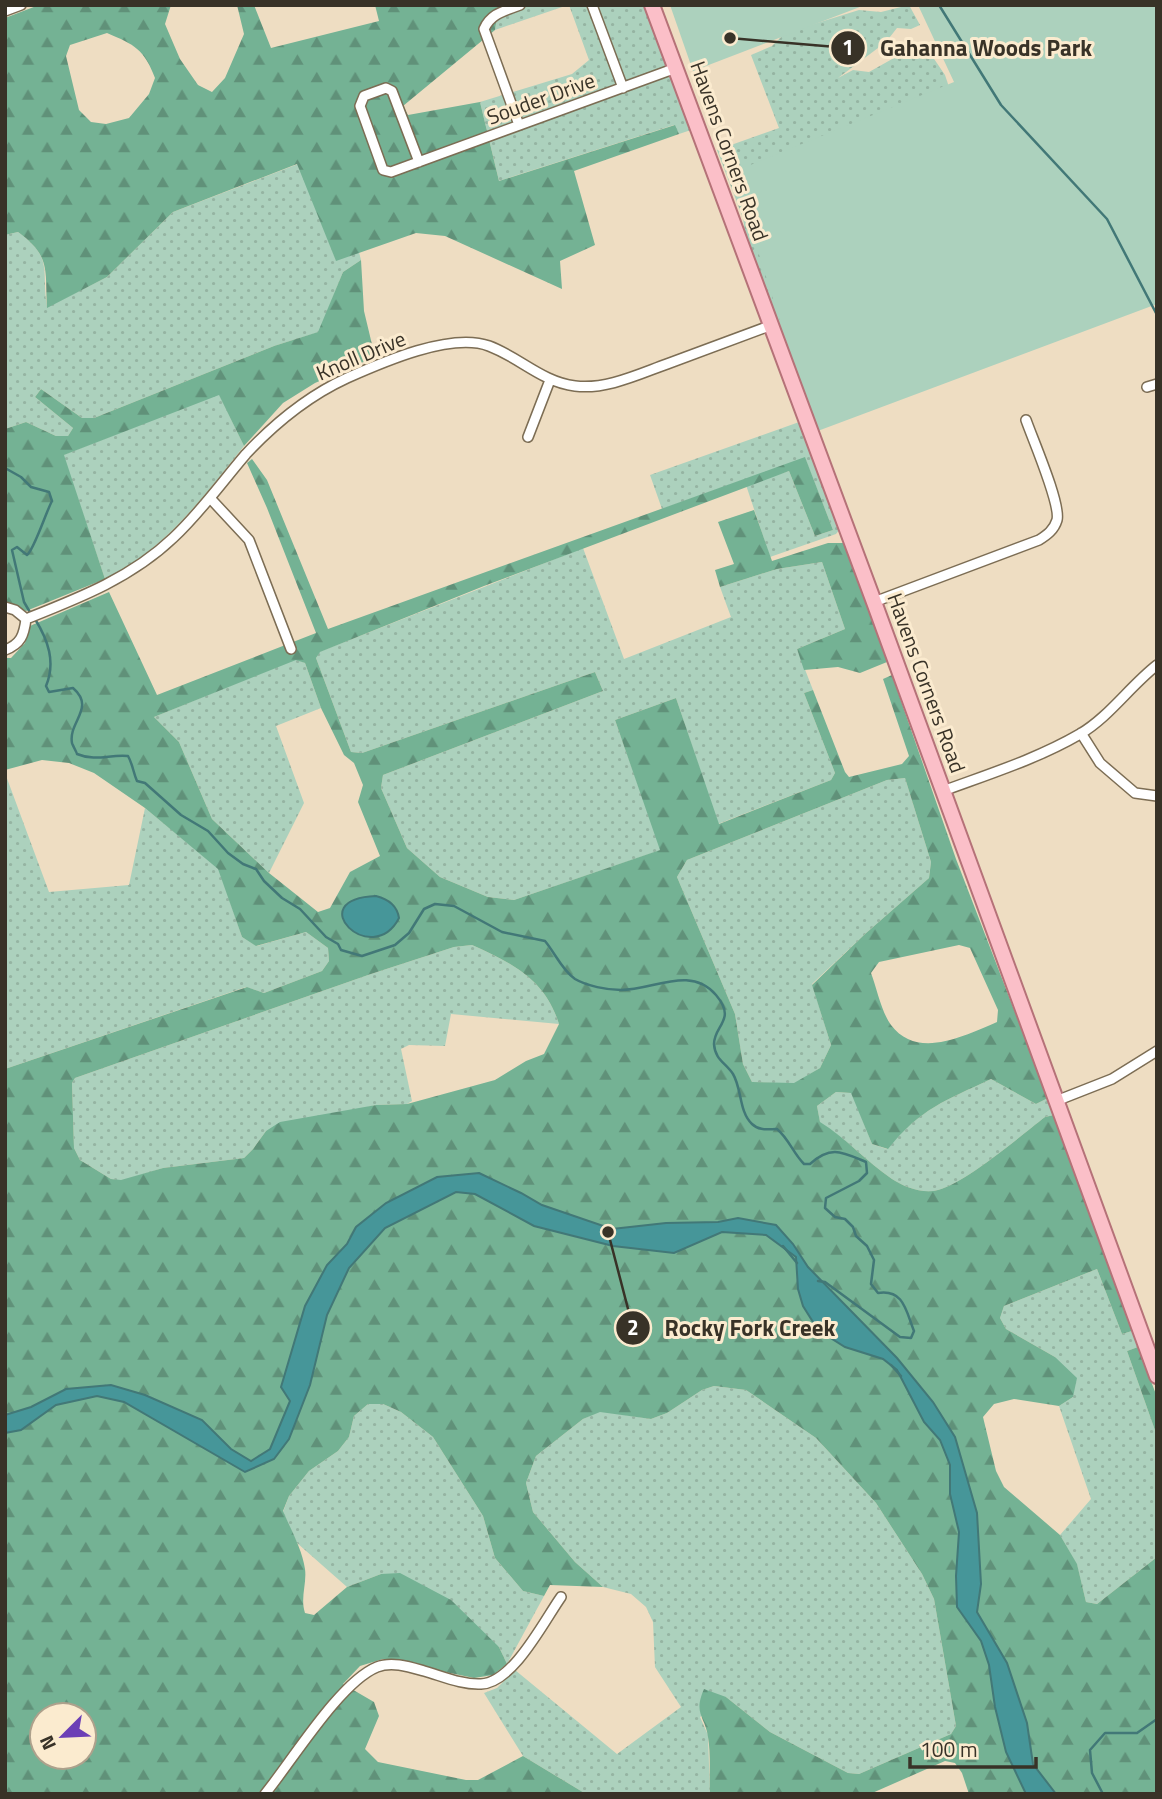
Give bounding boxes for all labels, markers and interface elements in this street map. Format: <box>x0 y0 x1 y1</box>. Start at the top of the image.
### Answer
callout: Gahanna Woods Park <box>831 26 1106 70</box>
text: Gahanna Woods Park <box>880 30 1092 65</box>
text: 1 <box>842 31 854 63</box>
street label: Havens Corners Road <box>683 56 777 245</box>
street label: Souder Drive <box>482 64 599 132</box>
street label: Knoll Drive <box>311 322 410 388</box>
street label: Havens Corners Road <box>880 588 974 777</box>
callout: Rocky Fork Creek <box>616 1306 849 1350</box>
text: Rocky Fork Creek <box>665 1310 836 1345</box>
text: 2 <box>627 1311 639 1343</box>
north arrow <box>28 1701 98 1771</box>
scale bar <box>910 1726 1036 1770</box>
text: N <box>31 1731 63 1755</box>
text: 100 m <box>920 1733 977 1765</box>

